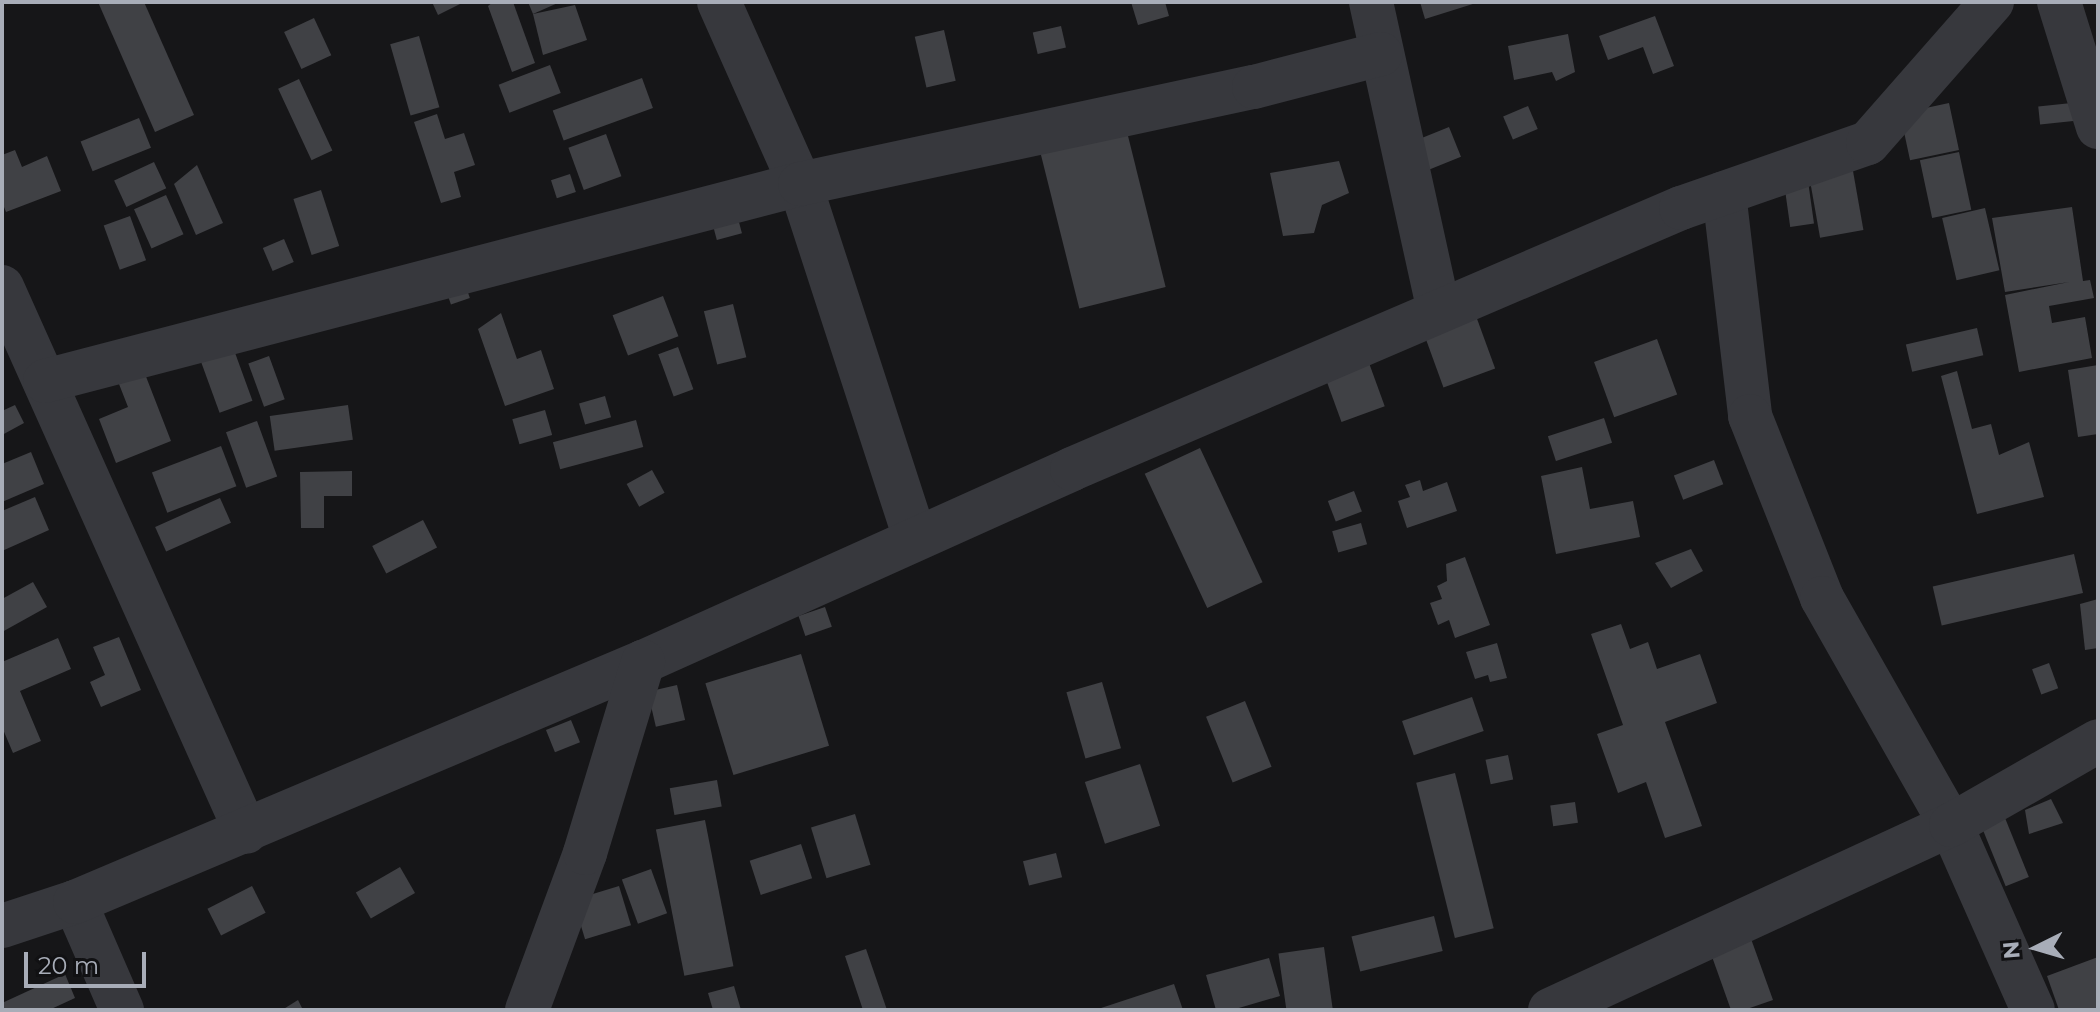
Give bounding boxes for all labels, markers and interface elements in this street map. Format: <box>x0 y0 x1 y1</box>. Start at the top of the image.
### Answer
north arrow <box>1996 908 2076 988</box>
scale bar <box>28 936 150 986</box>
text: N <box>1997 940 2026 960</box>
text: 20 m <box>38 951 99 980</box>

